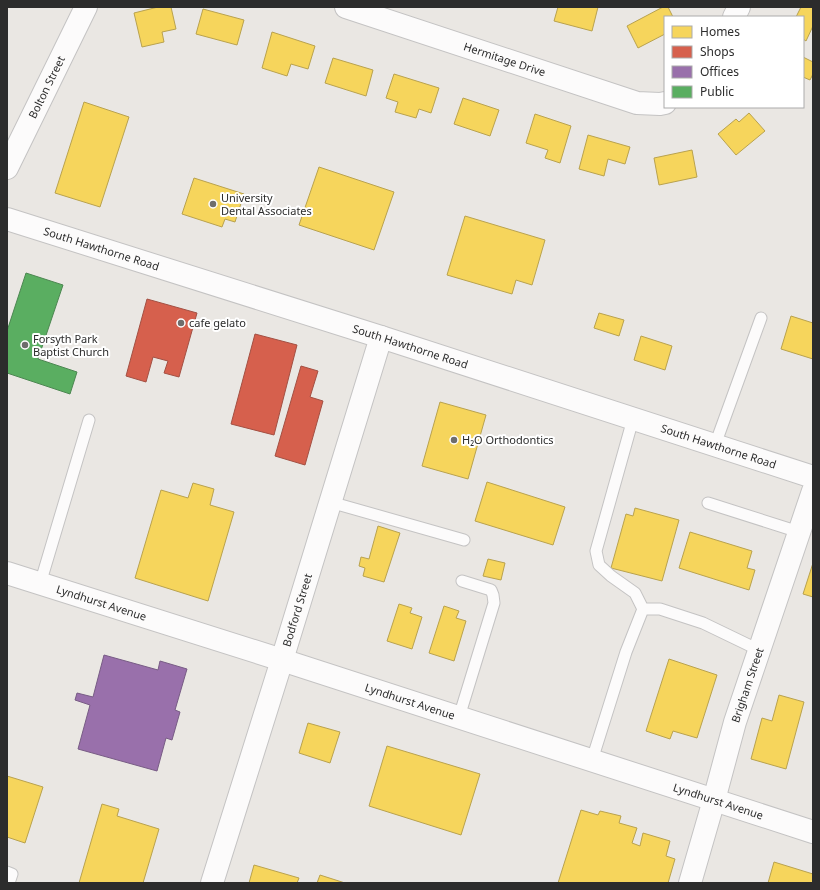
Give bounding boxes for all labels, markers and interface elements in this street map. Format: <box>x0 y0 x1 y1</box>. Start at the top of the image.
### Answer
legend <box>664 16 804 108</box>
text: Homes <box>700 23 740 40</box>
street label: Hermitage Drive <box>462 38 548 79</box>
text: Shops <box>700 43 735 60</box>
street label: Bolton Street <box>25 53 68 121</box>
text: Offices <box>700 63 739 80</box>
text: Public <box>700 83 734 100</box>
place label: University Dental Associates <box>221 190 312 218</box>
marker: University Dental Associates <box>208 199 218 209</box>
street label: South Hawthorne Road <box>42 223 161 274</box>
place label: cafe gelato <box>189 315 246 330</box>
marker: cafe gelato <box>176 318 186 328</box>
street label: South Hawthorne Road <box>351 321 470 372</box>
place label: Forsyth Park Baptist Church <box>33 331 109 359</box>
marker: Forsyth Park Baptist Church <box>20 340 30 350</box>
street label: South Hawthorne Road <box>659 420 778 472</box>
place label: H₂O Orthodontics <box>462 432 554 447</box>
marker: H₂O Orthodontics <box>449 435 459 445</box>
street label: Bodford Street <box>279 571 315 648</box>
street label: Lyndhurst Avenue <box>54 581 149 624</box>
street label: Brigham Street <box>727 646 767 725</box>
street label: Lyndhurst Avenue <box>363 679 457 723</box>
street label: Lyndhurst Avenue <box>671 779 765 822</box>

